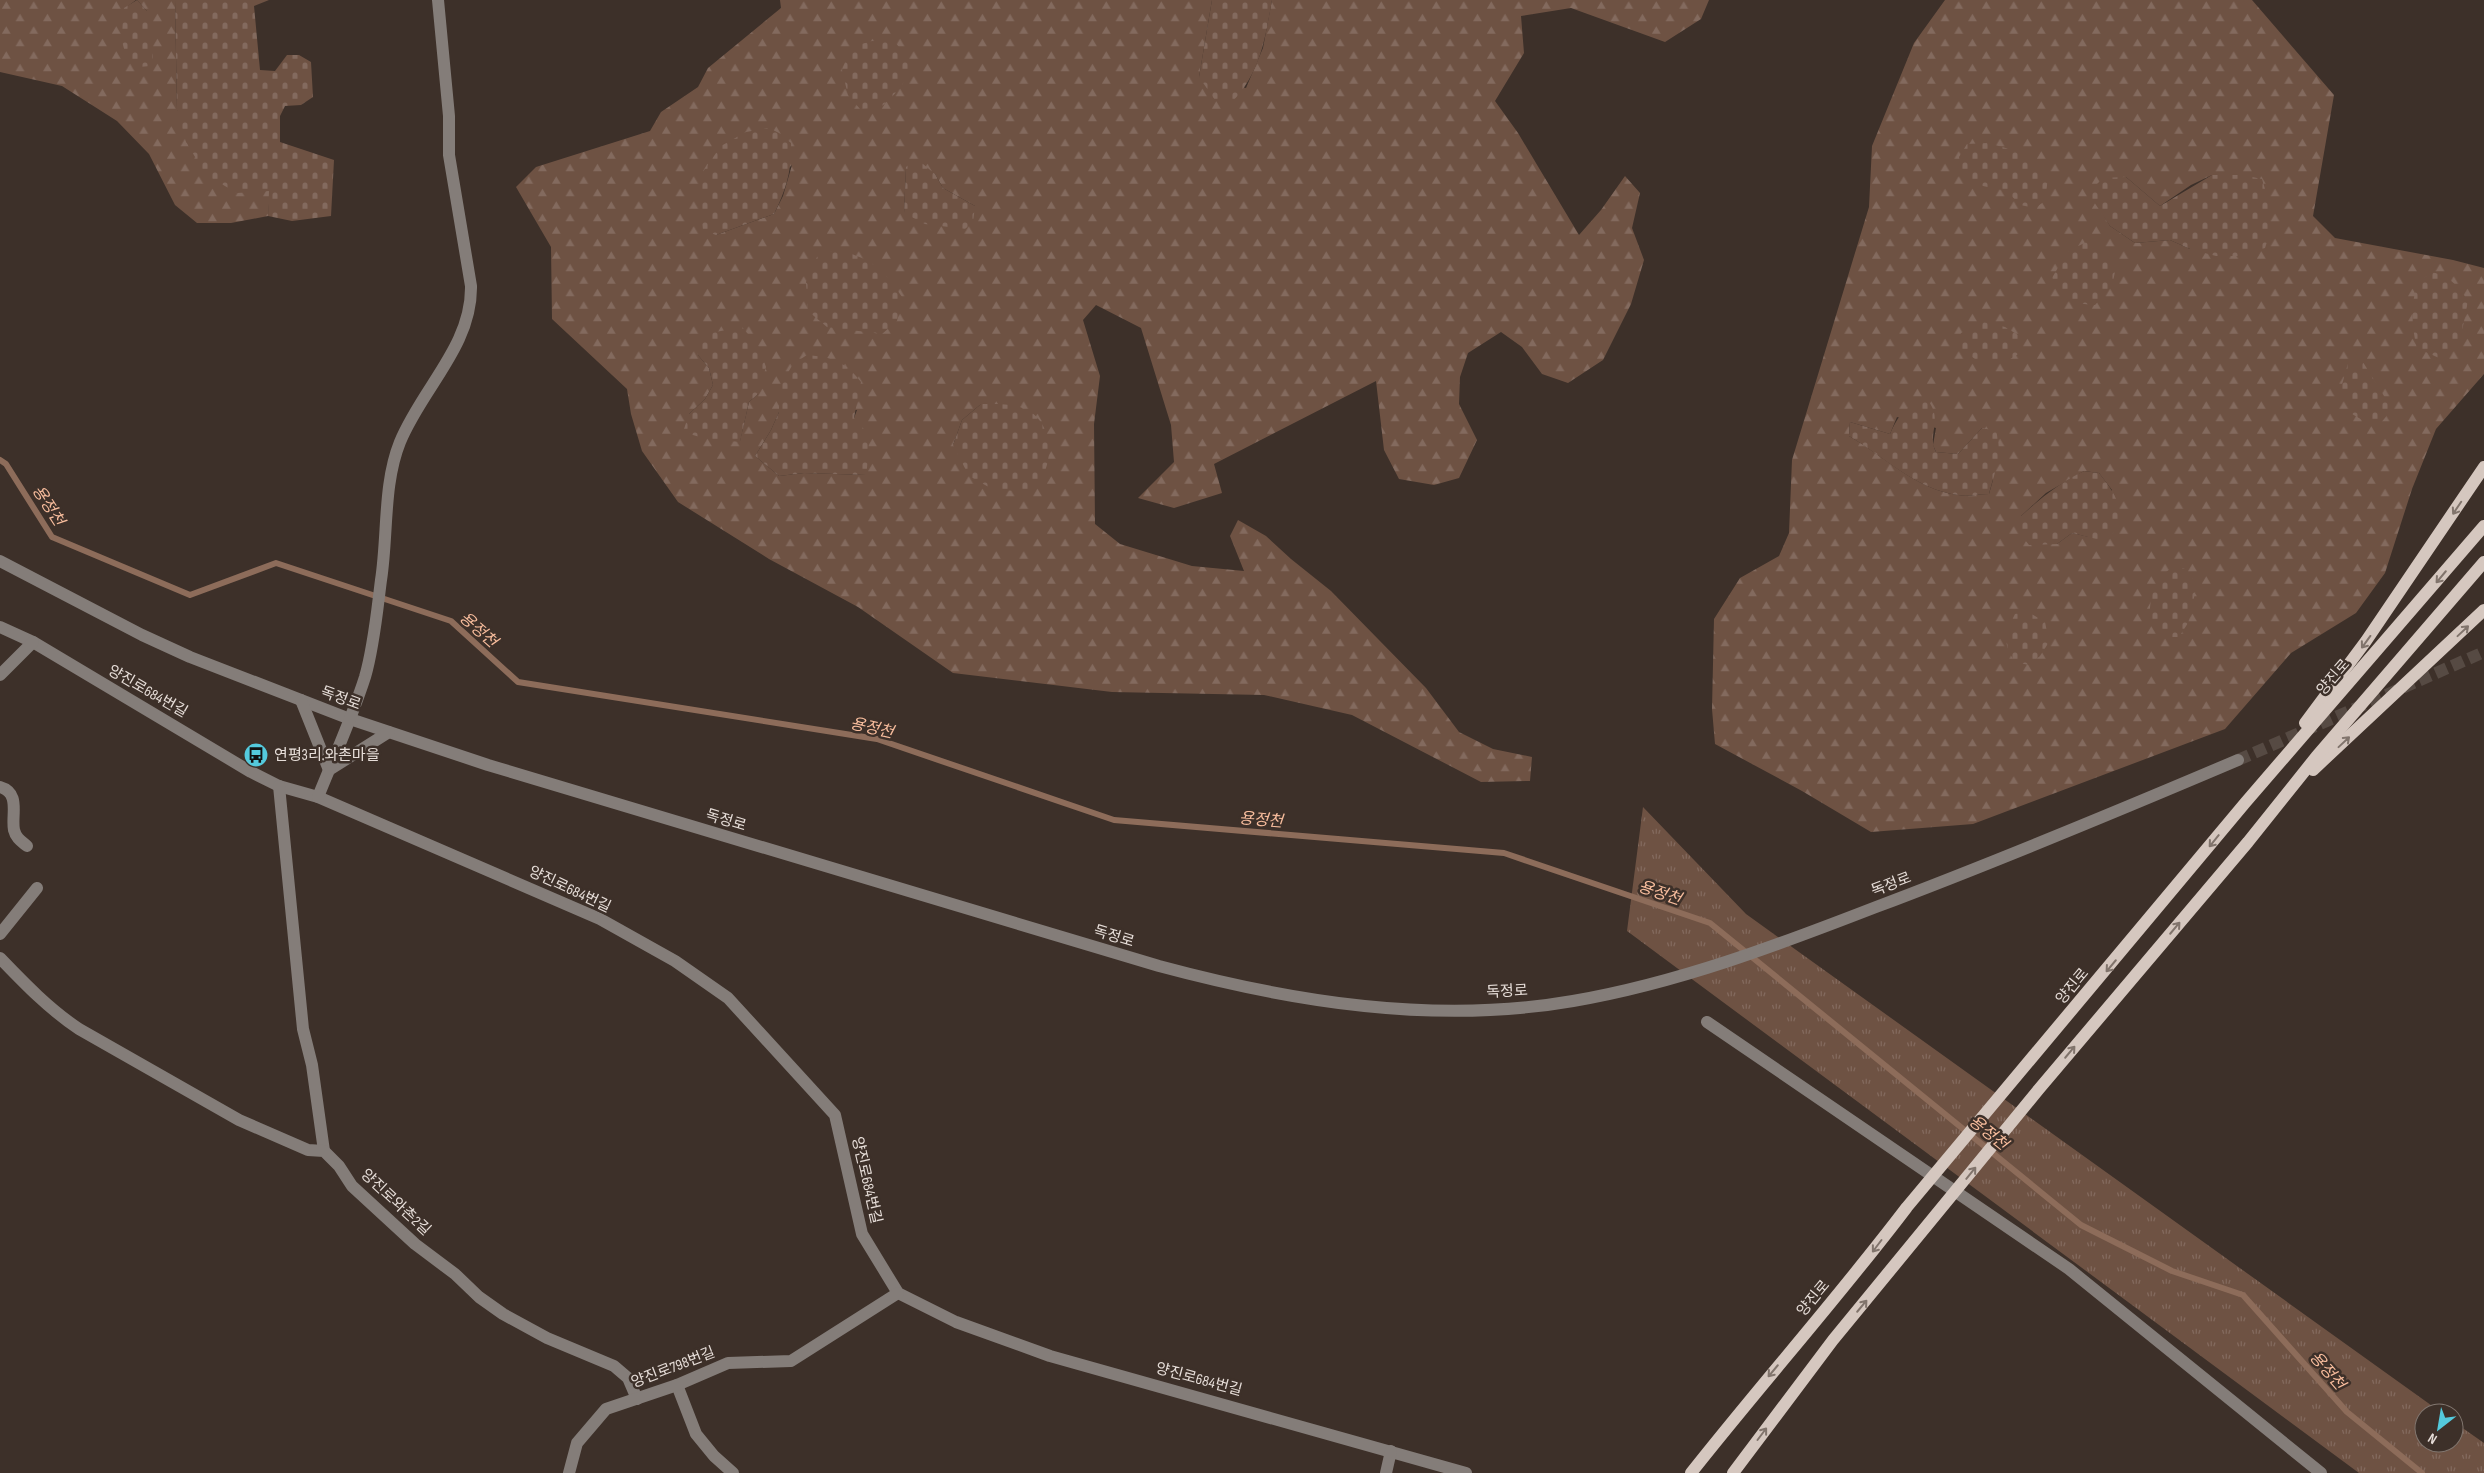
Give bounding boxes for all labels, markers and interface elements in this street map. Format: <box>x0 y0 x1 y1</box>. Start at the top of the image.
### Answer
water label: 용정천 <box>28 482 69 531</box>
one-way arrow <box>2452 500 2462 514</box>
one-way arrow <box>2436 570 2447 583</box>
water label: 용정천 <box>455 608 503 653</box>
one-way arrow <box>2456 625 2469 637</box>
one-way arrow <box>2360 635 2371 648</box>
street label: 양진로 <box>2313 655 2354 699</box>
street label: 양진로684번길 <box>105 661 191 722</box>
street label: 독정로 <box>318 682 364 714</box>
water label: 용정천 <box>848 714 898 743</box>
one-way arrow <box>2337 736 2350 748</box>
bus stop icon: 연평3리.와촌마을 <box>243 742 269 768</box>
place label: 연평3리.와촌마을 <box>274 746 380 765</box>
street label: 독정로 <box>703 805 748 836</box>
water label: 용정천 <box>1238 809 1286 832</box>
one-way arrow <box>2209 834 2220 847</box>
street label: 양진로684번길 <box>526 862 614 917</box>
street label: 독정로 <box>1868 868 1914 901</box>
water label: 용정천 <box>1636 877 1686 910</box>
street label: 독정로 <box>1091 921 1136 952</box>
one-way arrow <box>2170 922 2181 935</box>
one-way arrow <box>2105 959 2116 972</box>
street label: 양진로 <box>2052 964 2093 1008</box>
street label: 독정로 <box>1486 981 1528 1002</box>
one-way arrow <box>2065 1046 2076 1059</box>
water label: 용정천 <box>1965 1112 2013 1156</box>
street label: 양진로684번길 <box>847 1135 886 1225</box>
street label: 양진로와촌2길 <box>357 1165 435 1240</box>
one-way arrow <box>1965 1167 1976 1180</box>
one-way arrow <box>1872 1239 1883 1252</box>
street label: 양진로 <box>1793 1276 1834 1320</box>
one-way arrow <box>1856 1299 1867 1312</box>
street label: 양진로798번길 <box>629 1343 718 1392</box>
water label: 용정천 <box>2305 1348 2350 1396</box>
street label: 양진로684번길 <box>1154 1359 1244 1400</box>
one-way arrow <box>1767 1364 1779 1377</box>
north arrow <box>2414 1403 2464 1453</box>
one-way arrow <box>1757 1428 1768 1441</box>
text: N <box>2425 1430 2440 1448</box>

